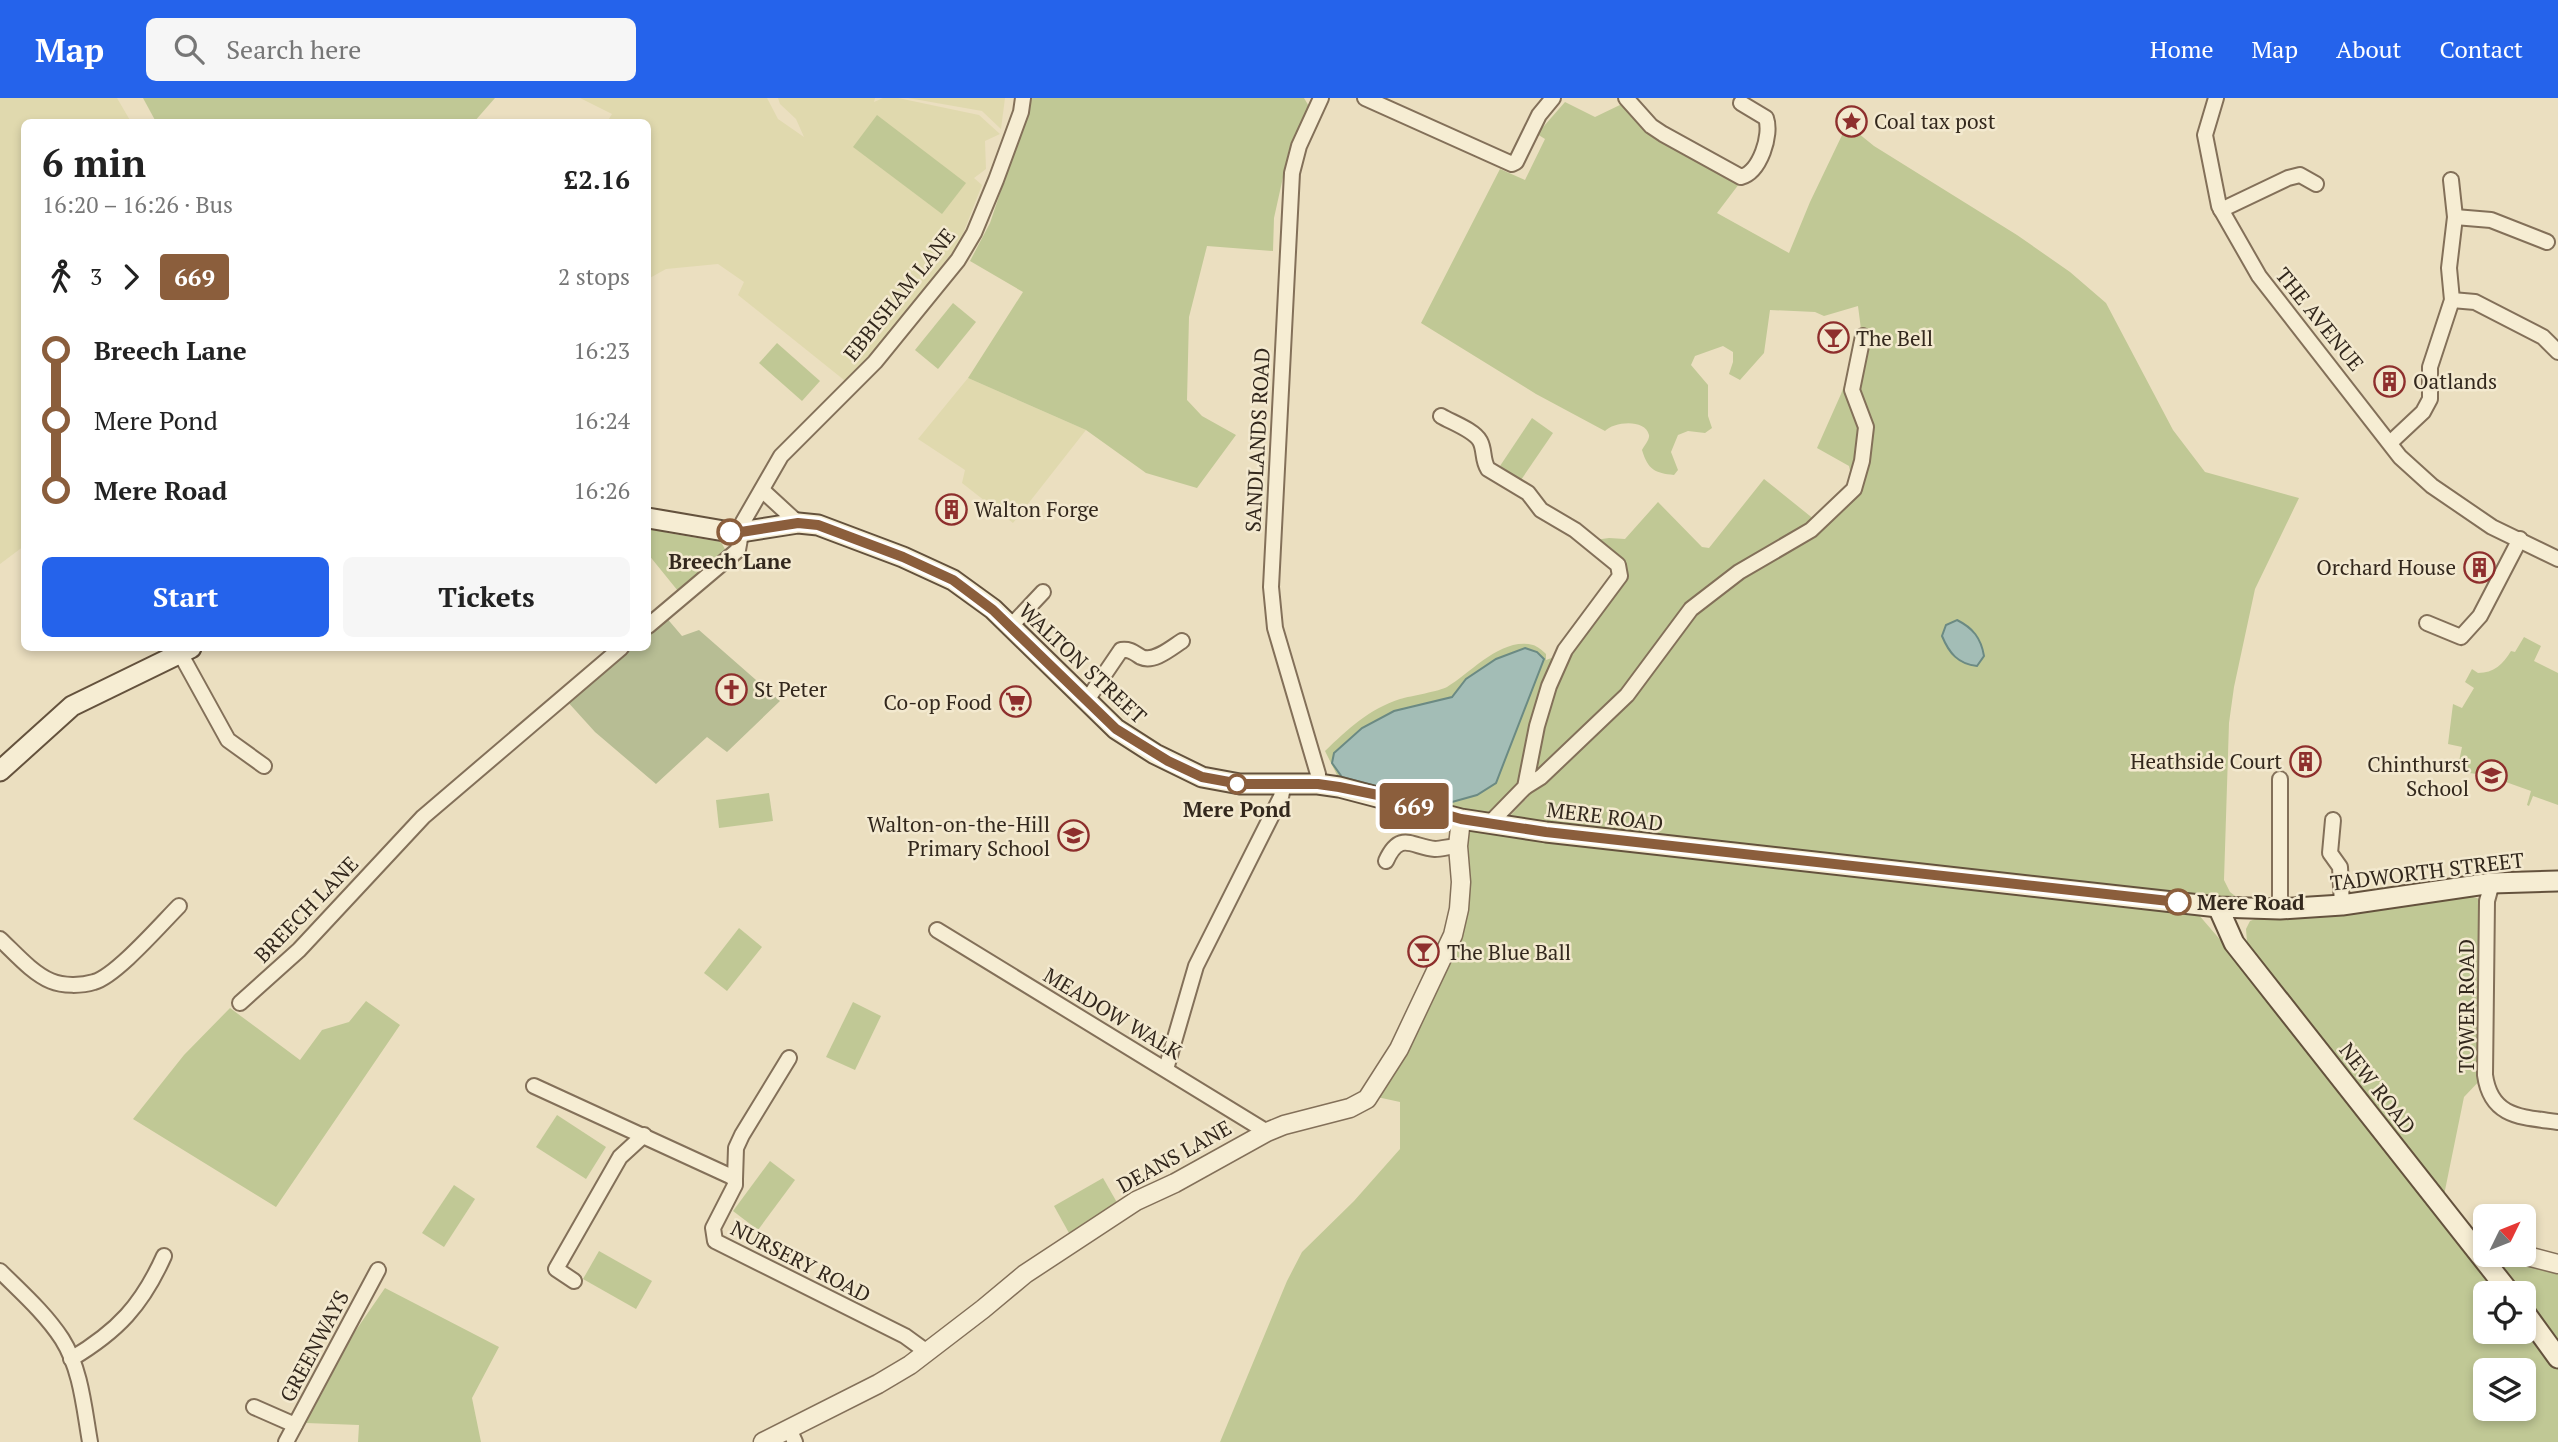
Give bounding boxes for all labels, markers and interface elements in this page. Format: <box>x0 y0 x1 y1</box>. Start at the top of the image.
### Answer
search box <box>146 18 636 81</box>
text: Map <box>35 28 104 71</box>
icon: search <box>170 30 208 68</box>
text: Search here <box>226 32 361 66</box>
text: Home <box>2150 33 2214 65</box>
text: Map <box>2252 33 2298 65</box>
text: About <box>2336 33 2402 65</box>
text: Contact <box>2440 33 2523 65</box>
place icon: Coal tax post <box>1834 104 1868 138</box>
place label: Coal tax post <box>1874 107 1996 135</box>
text: 6 min <box>42 138 146 188</box>
text: £2.16 <box>564 162 630 196</box>
text: 16:20 – 16:26 · Bus <box>42 189 233 220</box>
street label: EBBISHAM LANE <box>837 222 961 366</box>
icon: walk <box>42 258 80 296</box>
icon: forward <box>112 258 150 296</box>
text: 3 <box>90 261 102 292</box>
text: 669 <box>174 261 215 293</box>
text: 2 stops <box>558 261 630 292</box>
street label: THE AVENUE <box>2270 261 2370 377</box>
bar icon: The Bell <box>1816 321 1850 355</box>
place label: The Bell <box>1856 324 1933 352</box>
text: Breech Lane <box>94 333 247 367</box>
text: 16:23 <box>573 335 630 366</box>
street label: SANDLANDS ROAD <box>1238 347 1276 533</box>
building icon: Oatlands <box>2373 364 2407 398</box>
place label: Oatlands <box>2413 367 2497 395</box>
text: Mere Pond <box>94 403 218 437</box>
text: 16:24 <box>573 405 630 436</box>
text: Mere Road <box>94 473 227 507</box>
text: 16:26 <box>573 475 630 506</box>
building icon: Walton Forge <box>934 492 968 526</box>
place label: Walton Forge <box>974 495 1099 523</box>
marker: Breech Lane <box>717 519 743 545</box>
place label: Breech Lane <box>668 547 792 575</box>
building icon: Orchard House <box>2462 550 2496 584</box>
place label: Orchard House <box>2316 553 2456 581</box>
button: Start <box>42 557 329 637</box>
button: Tickets <box>343 557 630 637</box>
street label: WALTON STREET <box>1013 596 1153 730</box>
church icon: St Peter <box>714 672 748 706</box>
place label: St Peter <box>754 675 827 703</box>
supermarket icon: Co-op Food <box>998 685 1032 719</box>
place label: Co-op Food <box>884 688 992 716</box>
building icon: Heathside Court <box>2288 744 2322 778</box>
place label: Heathside Court <box>2130 747 2282 775</box>
place label: Chinthurst School <box>2367 750 2469 802</box>
school or university icon: Chinthurst School <box>2475 759 2509 793</box>
marker: Mere Pond <box>1227 774 1247 794</box>
line badge: 669 <box>1374 783 1454 829</box>
text: 669 <box>1394 790 1434 822</box>
place label: Mere Pond <box>1183 795 1292 823</box>
street label: MERE ROAD <box>1545 795 1665 837</box>
place label: Walton-on-the-Hill Primary School <box>867 810 1050 862</box>
school or university icon: Walton-on-the-Hill Primary School <box>1056 819 1090 853</box>
street label: TADWORTH STREET <box>2328 845 2526 897</box>
street label: BREECH LANE <box>248 850 364 968</box>
place label: Mere Road <box>2197 888 2305 916</box>
marker: Mere Road <box>2165 889 2191 915</box>
bar icon: The Blue Ball <box>1407 935 1441 969</box>
place label: The Blue Ball <box>1447 938 1571 966</box>
street label: TOWER ROAD <box>2452 939 2480 1073</box>
street label: MEADOW WALK <box>1039 961 1188 1065</box>
street label: NEW ROAD <box>2334 1037 2422 1139</box>
street label: DEANS LANE <box>1112 1113 1236 1199</box>
north arrow <box>2473 1204 2536 1267</box>
map controls <box>2473 1204 2536 1421</box>
street label: NURSERY ROAD <box>726 1214 876 1308</box>
button: locate <box>2473 1281 2536 1344</box>
street label: GREENWAYS <box>273 1285 355 1407</box>
button: layers <box>2473 1358 2536 1421</box>

